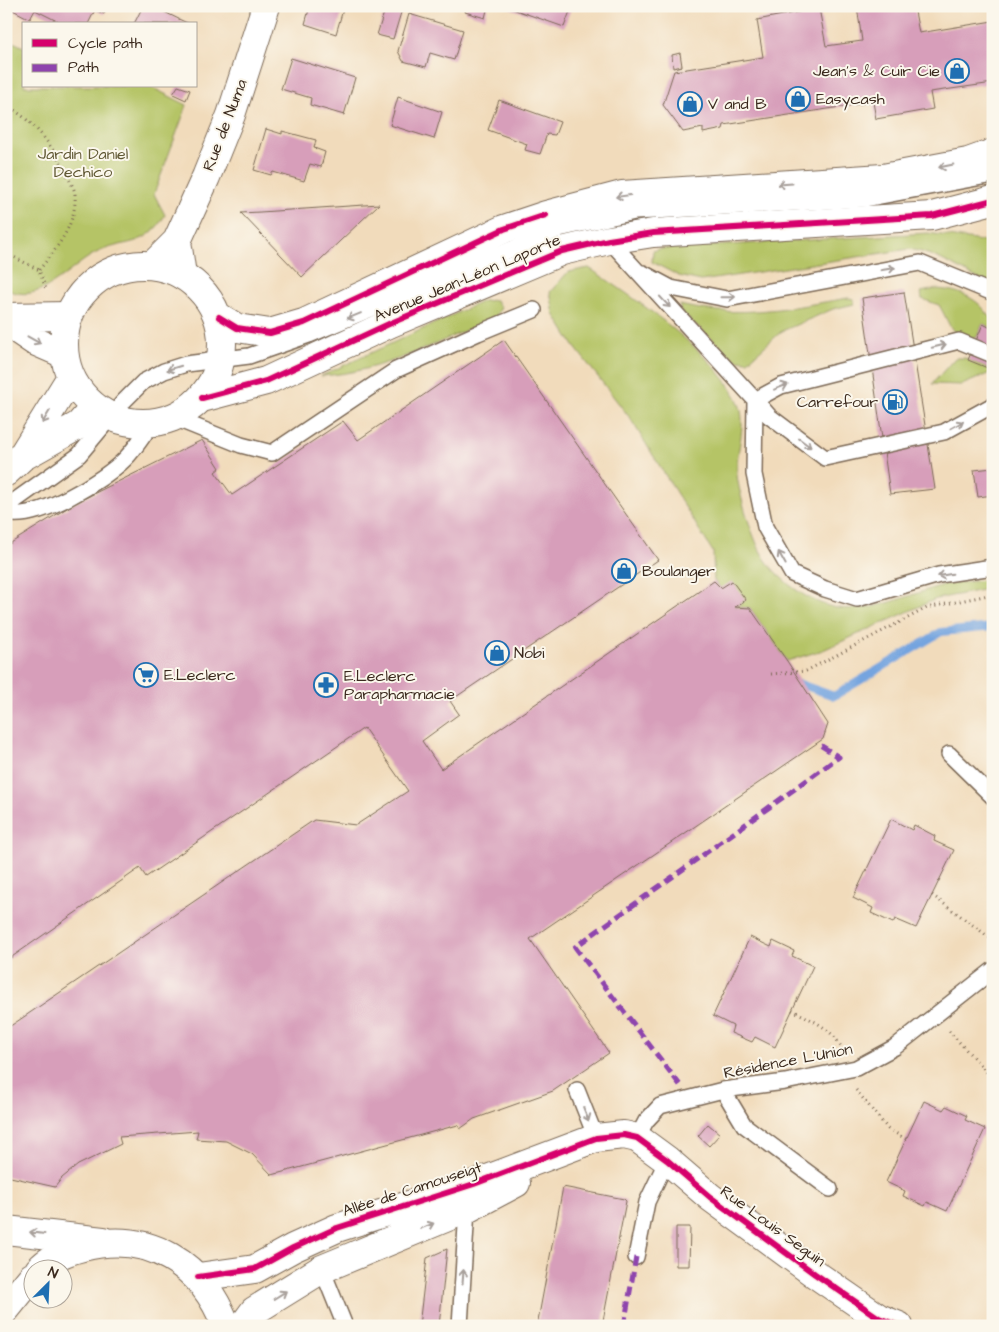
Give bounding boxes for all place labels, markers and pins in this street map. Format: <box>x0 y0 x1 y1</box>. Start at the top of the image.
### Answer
shop icon: Jean's & Cuir Cie <box>944 58 970 84</box>
place label: Jean's & Cuir Cie <box>813 60 940 82</box>
shop icon: Easycash <box>785 86 811 112</box>
place label: Easycash <box>816 88 885 111</box>
shop icon: V and B <box>677 91 703 117</box>
place label: V and B <box>708 93 767 115</box>
fuel station icon: Carrefour <box>882 389 908 415</box>
place label: Carrefour <box>797 391 878 413</box>
shop icon: Boulanger <box>611 558 637 584</box>
place label: Boulanger <box>642 560 715 583</box>
shop icon: Nobi <box>484 640 510 666</box>
place label: Nobi <box>514 642 545 664</box>
supermarket icon: E.Leclerc <box>133 662 159 688</box>
place label: E.Leclerc <box>164 664 236 686</box>
place label: E.Leclerc Parapharmacie <box>344 665 455 705</box>
pharmacy icon: E.Leclerc Parapharmacie <box>313 672 339 698</box>

